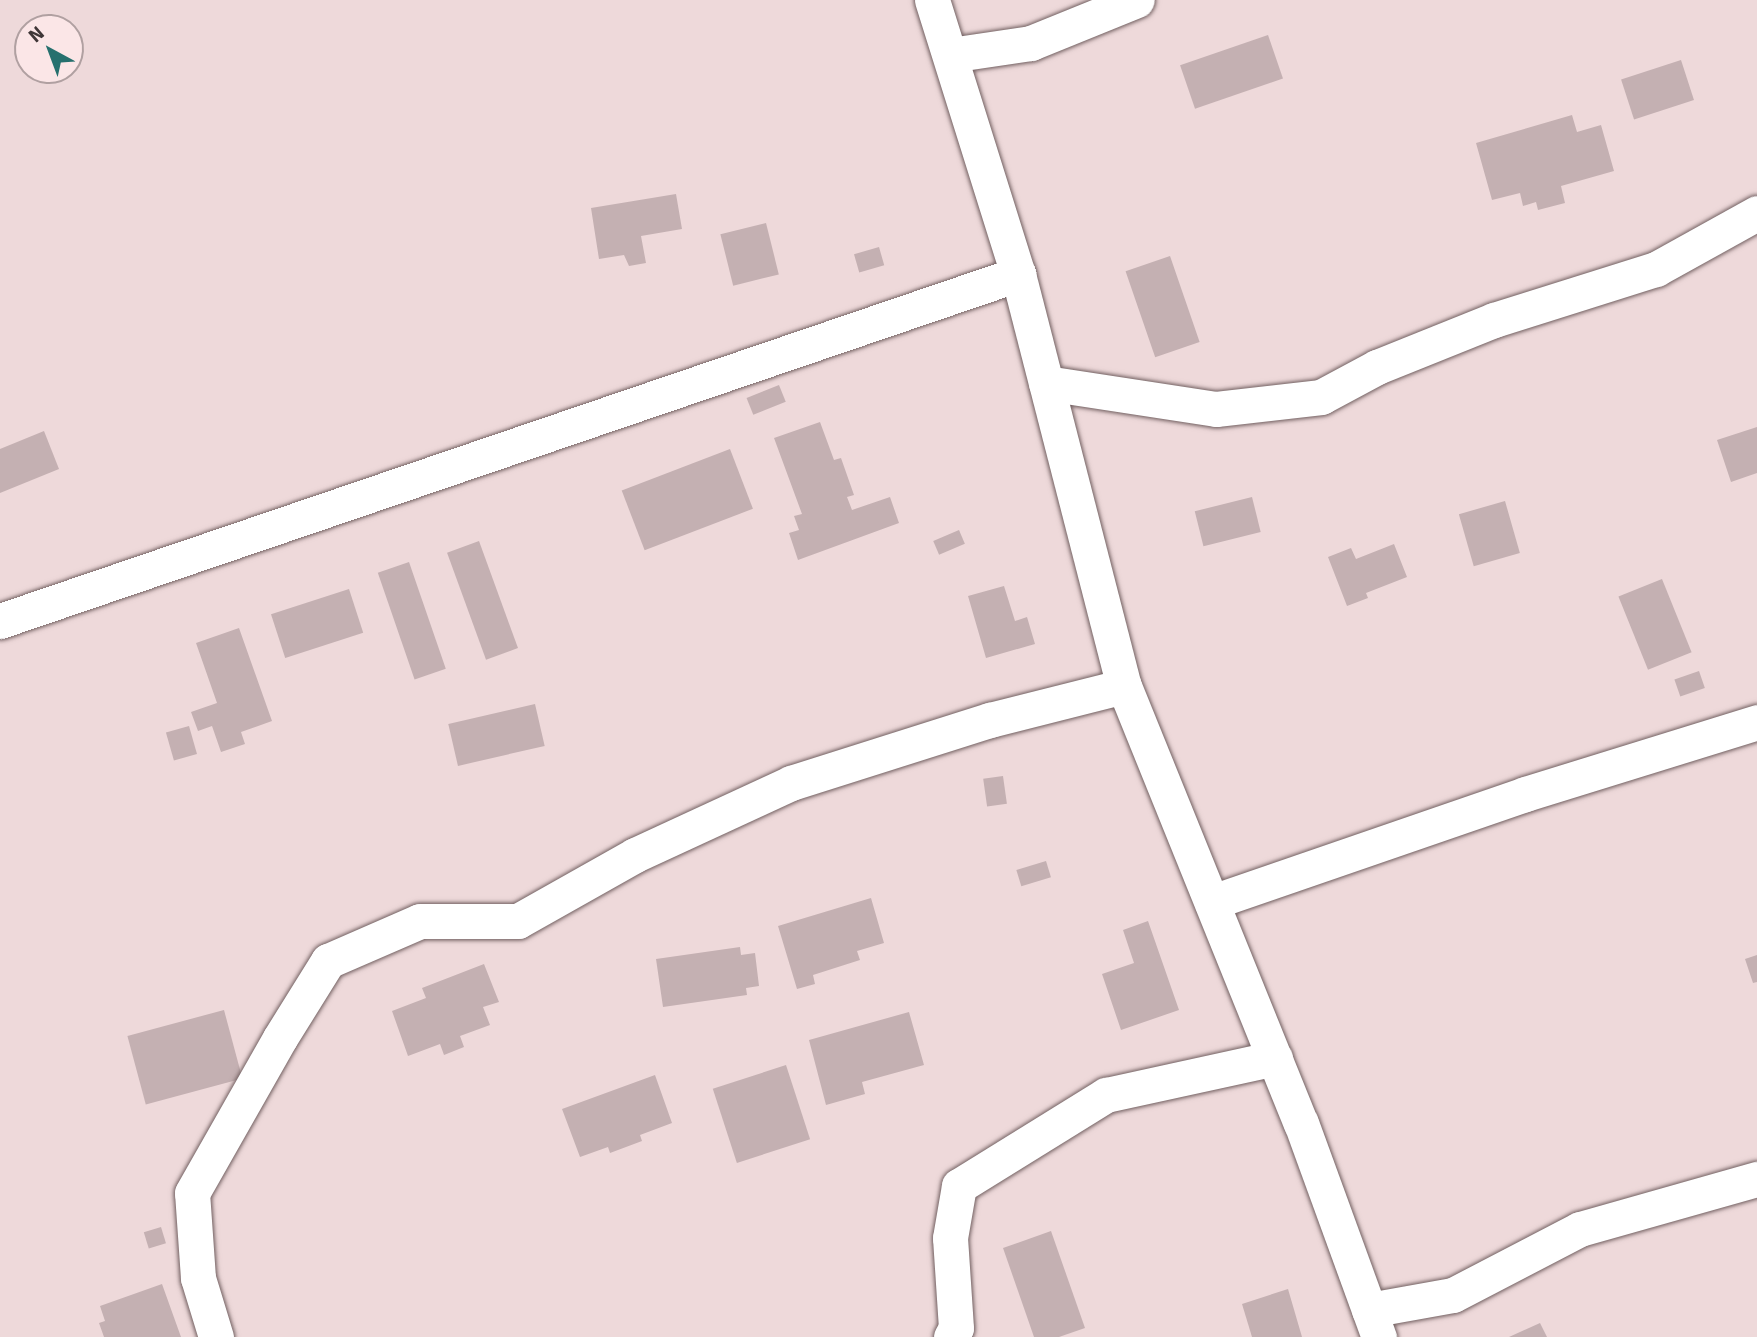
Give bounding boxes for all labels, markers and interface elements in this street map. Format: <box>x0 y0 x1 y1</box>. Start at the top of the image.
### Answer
north arrow <box>14 14 84 84</box>
text: N <box>24 21 49 48</box>

